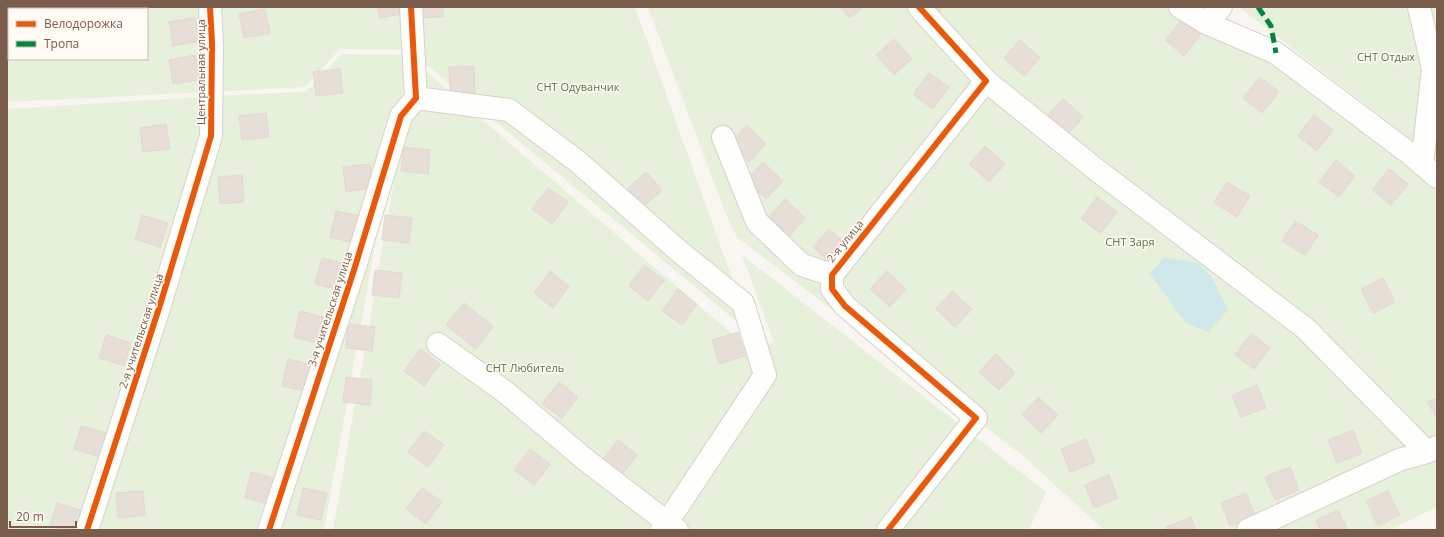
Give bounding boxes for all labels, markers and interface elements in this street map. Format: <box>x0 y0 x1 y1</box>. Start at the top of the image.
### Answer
legend <box>8 8 148 60</box>
text: Велодорожка <box>44 15 123 32</box>
street label: Центральная улица <box>193 19 208 125</box>
text: Тропа <box>44 35 79 52</box>
park label: СНТ Отдых <box>1357 49 1415 64</box>
park label: СНТ Одуванчик <box>536 79 620 94</box>
street label: 2-я улица <box>823 216 866 265</box>
park label: СНТ Заря <box>1105 234 1155 249</box>
street label: 3-я учительская улица <box>304 250 355 368</box>
street label: 2-я учительская улица <box>115 272 166 390</box>
park label: СНТ Любитель <box>486 360 564 375</box>
scale bar <box>10 503 76 529</box>
text: 20 m <box>16 508 44 525</box>

